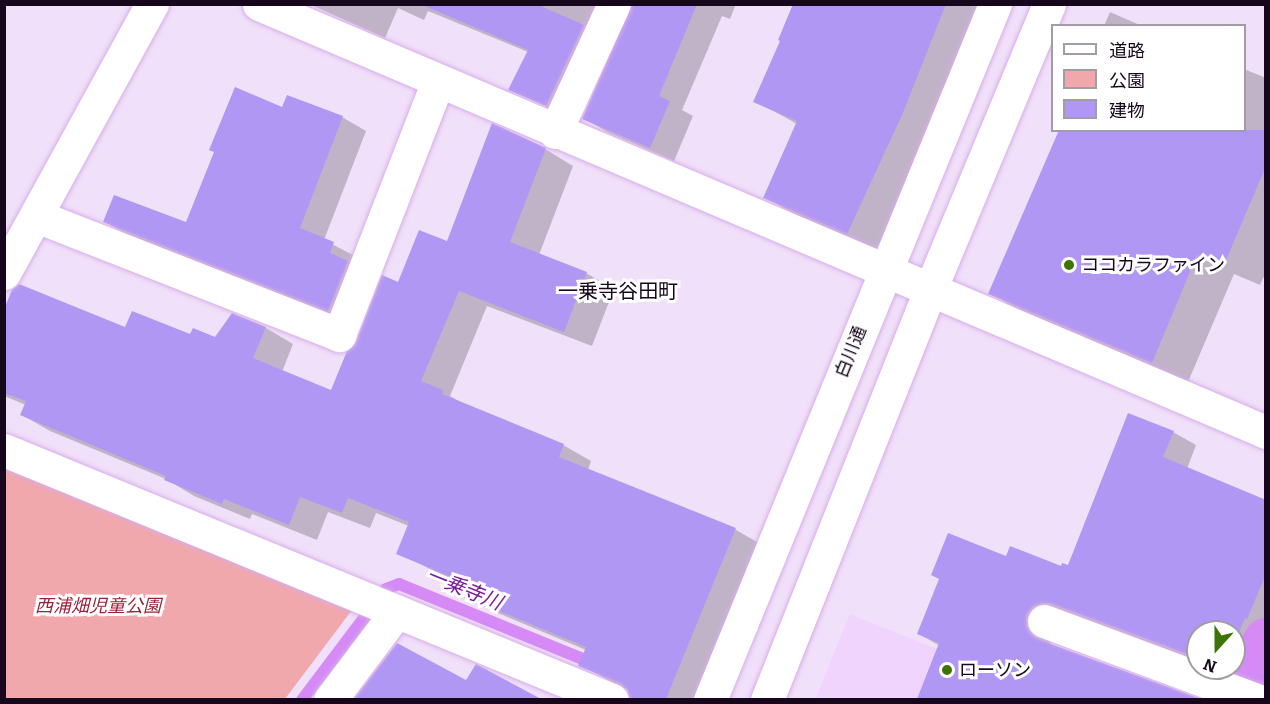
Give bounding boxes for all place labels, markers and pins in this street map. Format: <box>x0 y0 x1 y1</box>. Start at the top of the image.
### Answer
place label: ココカラファイン <box>1081 254 1225 276</box>
marker: ココカラファイン <box>1062 258 1076 272</box>
place label: ローソン <box>959 659 1031 681</box>
marker: ローソン <box>940 663 954 677</box>

